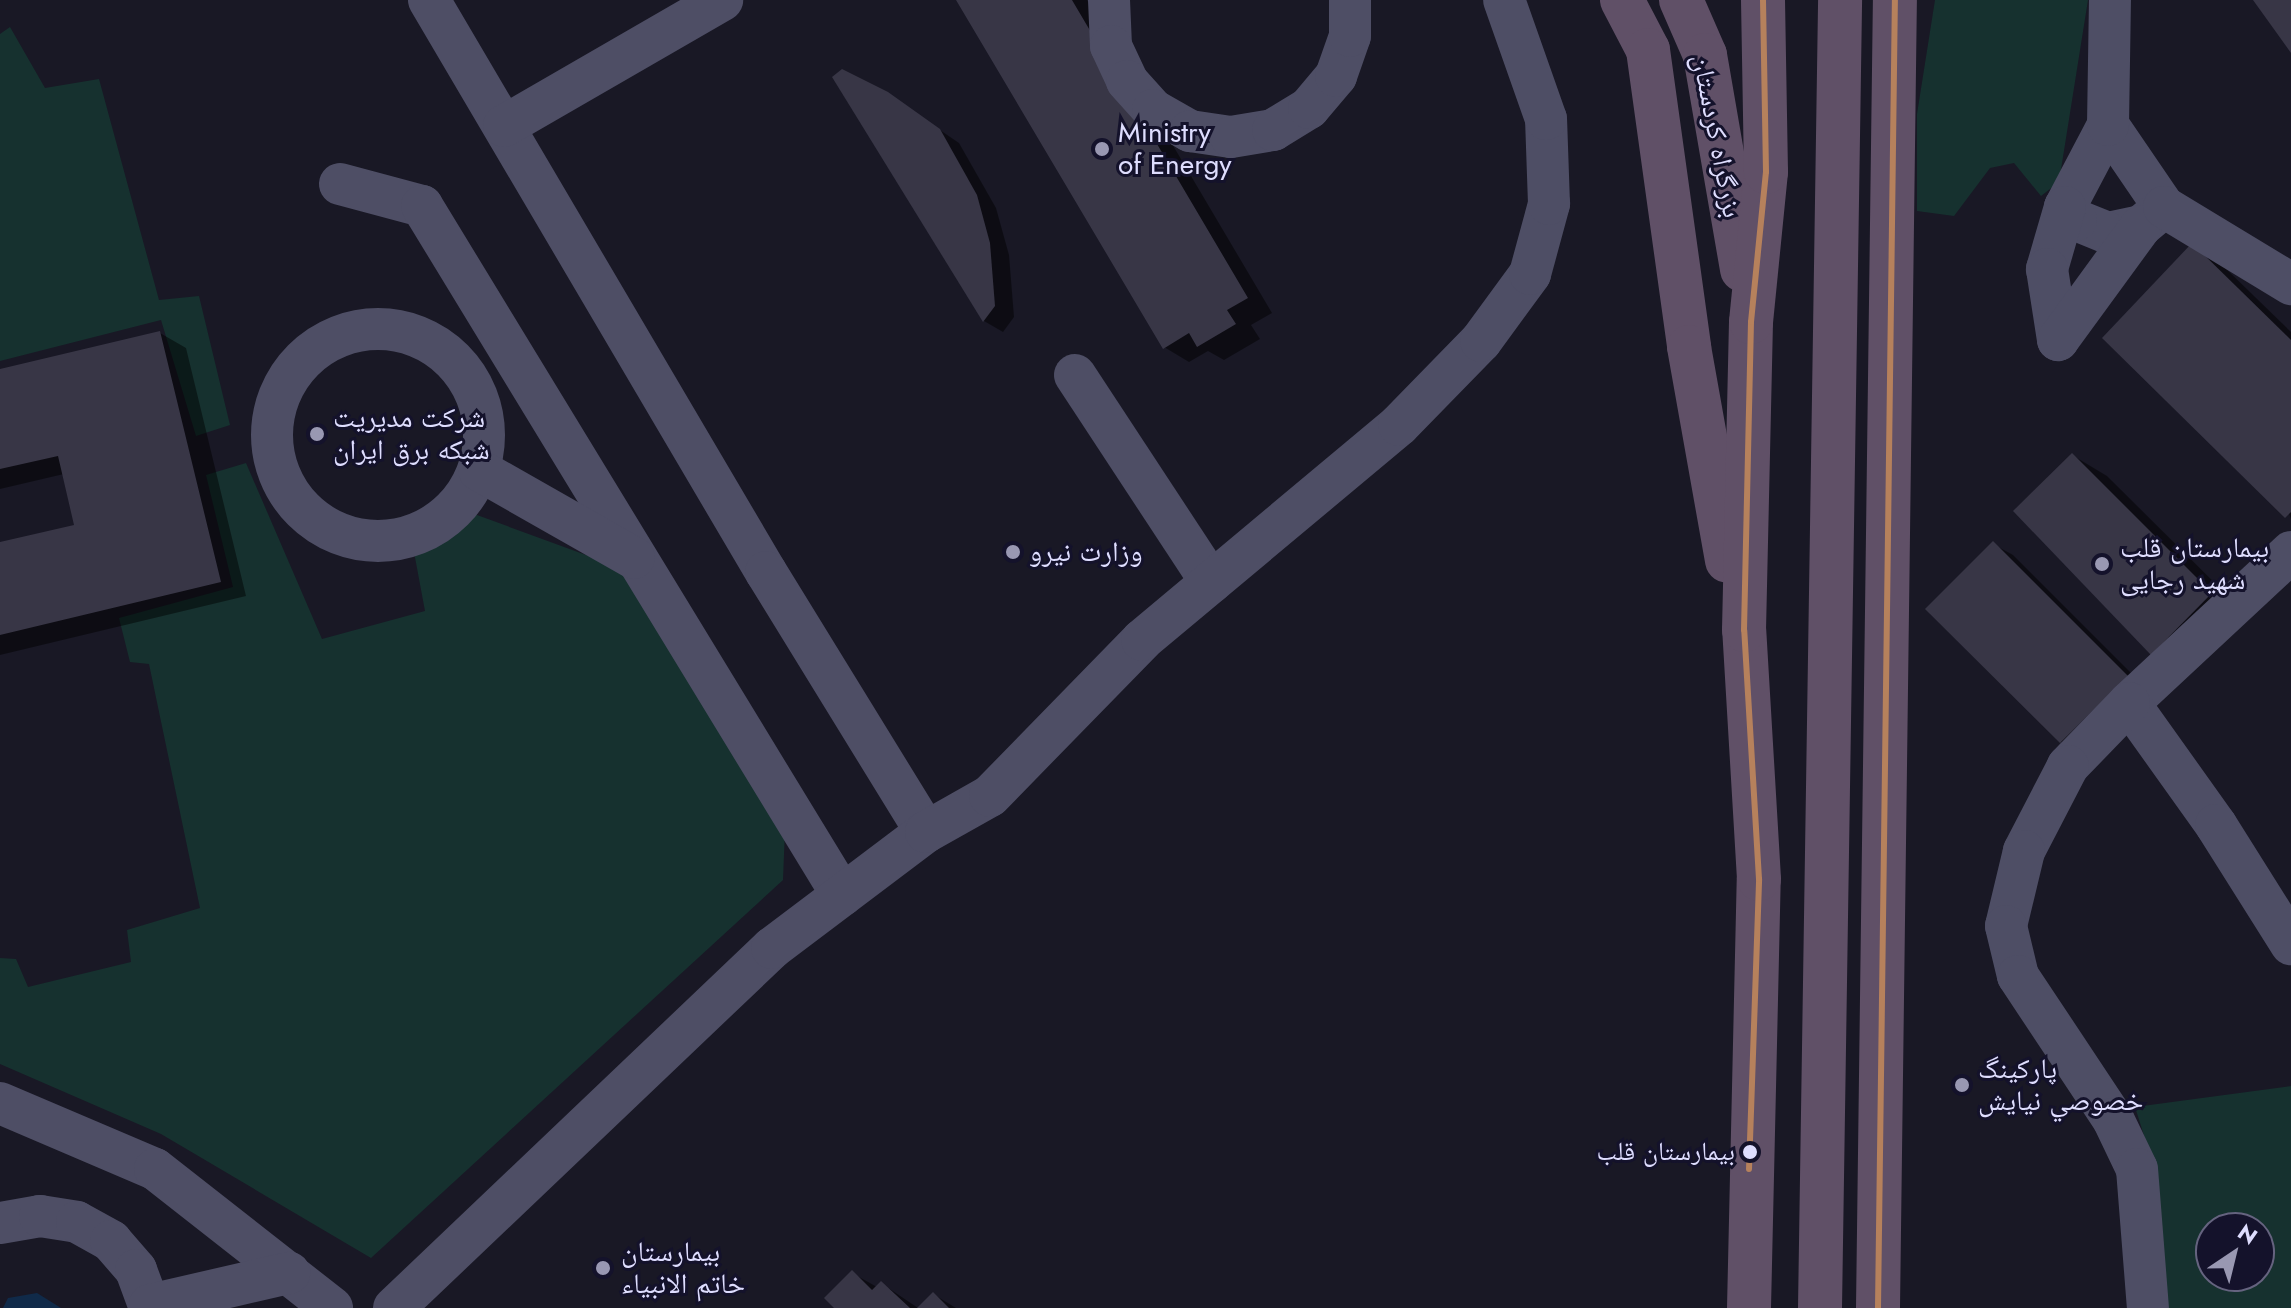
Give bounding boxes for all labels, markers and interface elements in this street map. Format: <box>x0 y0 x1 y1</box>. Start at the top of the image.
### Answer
street label: بزرگراه کردستان <box>1685 51 1749 221</box>
place label: Ministry of Energy <box>1118 116 1232 182</box>
marker: Ministry of Energy <box>1093 140 1111 158</box>
place label: شرکت مدیریت شبکه برق ایران <box>333 401 490 467</box>
marker: شرکت مدیریت شبکه برق ایران <box>308 425 326 443</box>
place label: بیمارستان قلب شهید رجایی <box>2120 531 2269 597</box>
place label: وزارت نیرو <box>1029 535 1143 569</box>
marker: وزارت نیرو <box>1004 543 1022 561</box>
marker: بیمارستان قلب شهید رجایی <box>2091 553 2113 575</box>
place label: پاركينگ خصوصي نيايش <box>1978 1052 2143 1118</box>
marker: پاركينگ خصوصي نيايش <box>1953 1076 1971 1094</box>
place label: بیمارستان قلب <box>1597 1136 1735 1168</box>
marker: بیمارستان قلب <box>1742 1144 1758 1160</box>
north arrow <box>2195 1212 2275 1292</box>
text: N <box>2231 1216 2264 1252</box>
place label: بیمارستان خاتم الانبیاء <box>621 1235 745 1301</box>
marker: بیمارستان خاتم الانبیاء <box>592 1257 614 1279</box>

